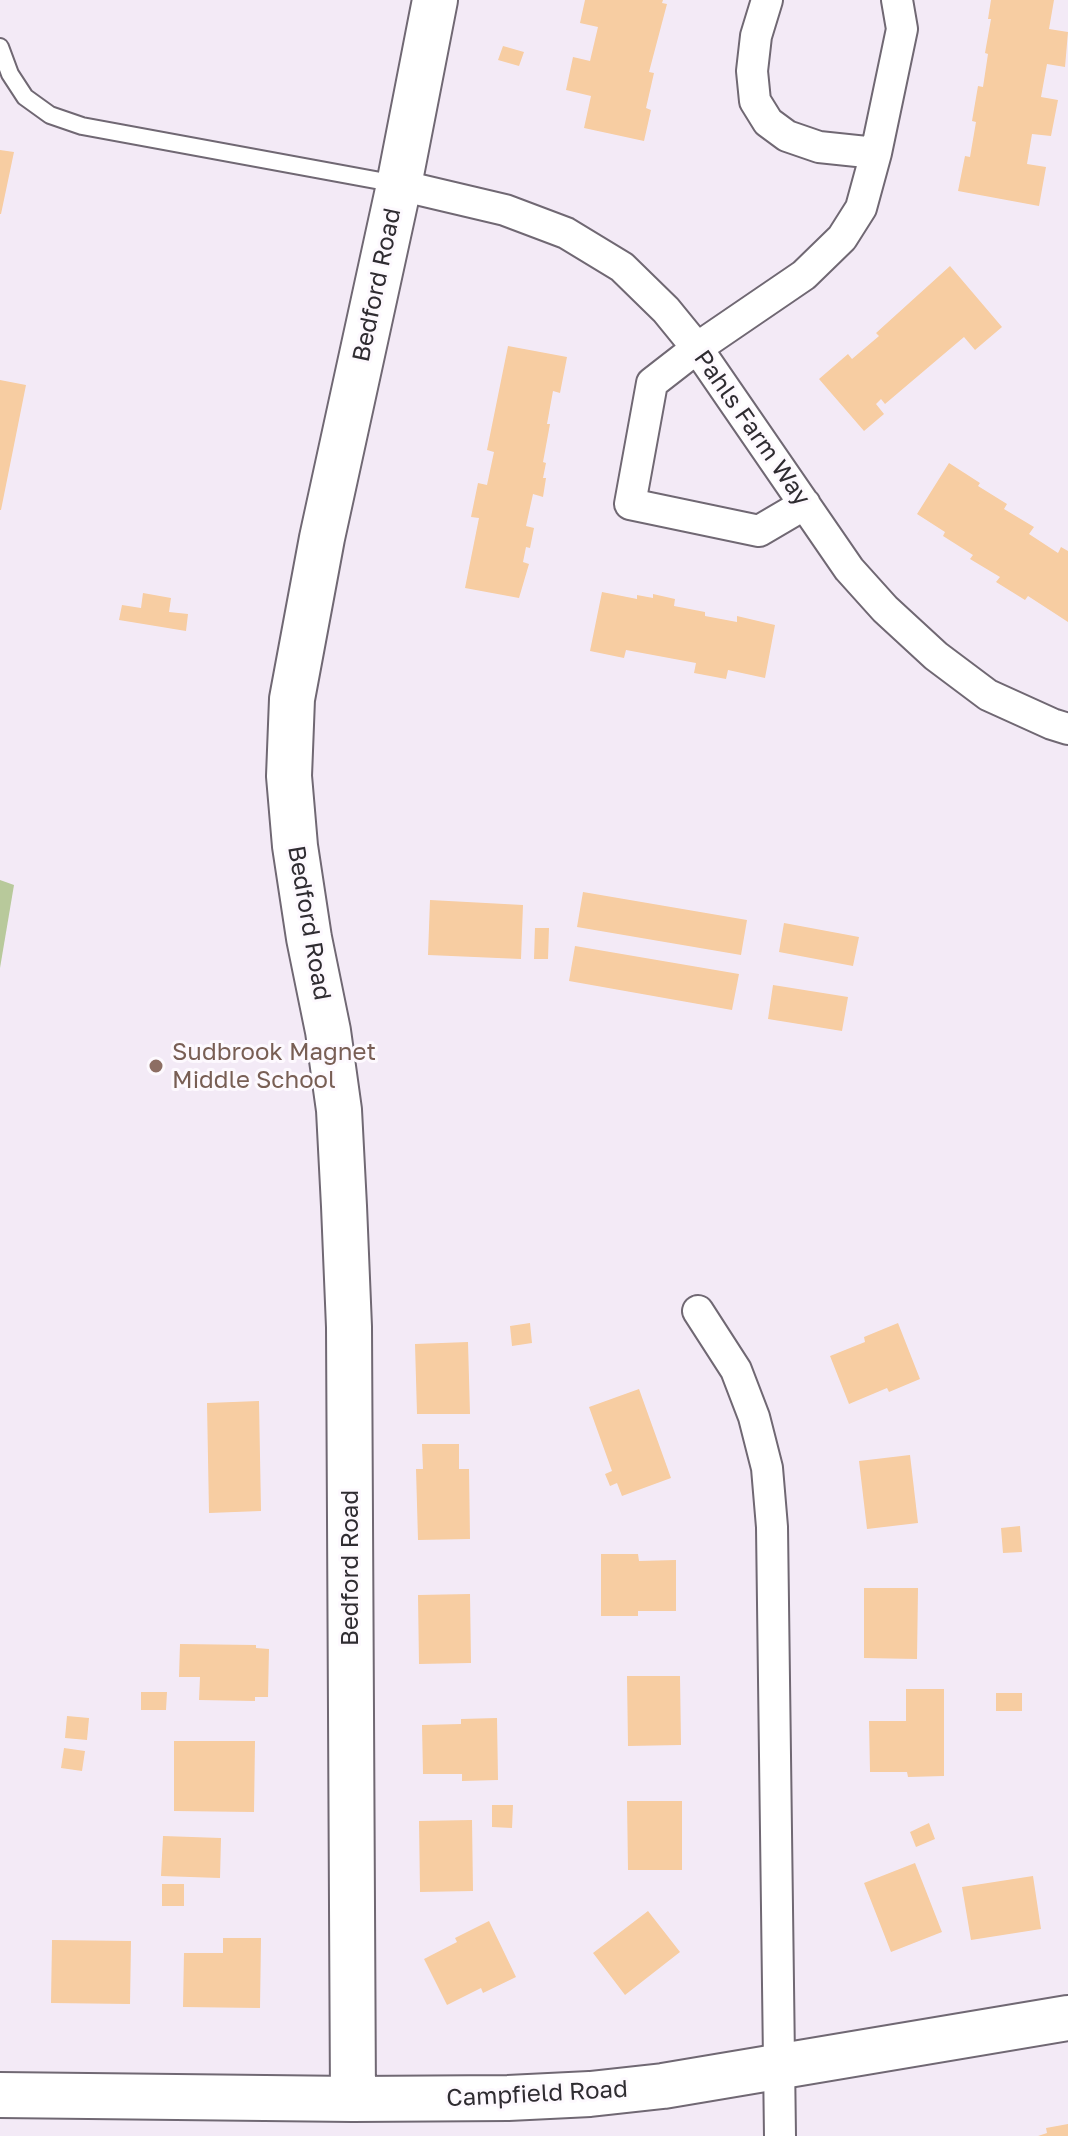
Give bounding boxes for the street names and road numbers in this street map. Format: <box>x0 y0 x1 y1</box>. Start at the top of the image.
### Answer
street label: Bedford Road <box>347 206 407 364</box>
street label: Pahls Farm Way <box>688 345 816 511</box>
street label: Bedford Road <box>281 844 337 1002</box>
street label: Bedford Road <box>336 1490 364 1646</box>
street label: Campfield Road <box>445 2075 629 2113</box>

